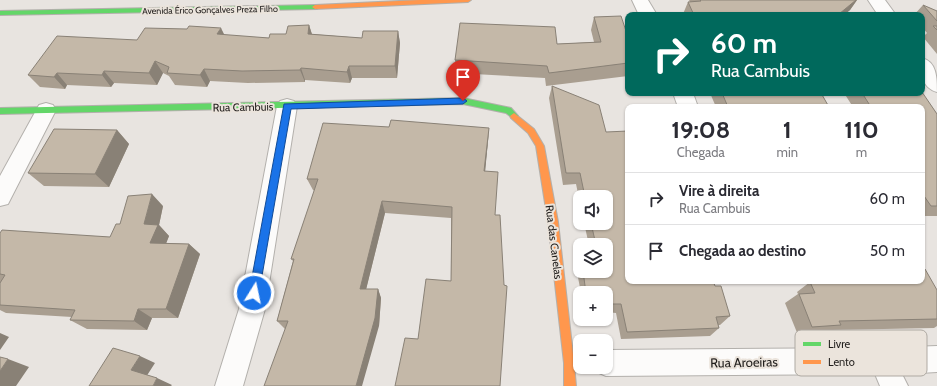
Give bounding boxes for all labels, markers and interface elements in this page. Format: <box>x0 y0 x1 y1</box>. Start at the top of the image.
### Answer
street label: Avenida Érico Gonçalves Preza Filho <box>142 2 278 16</box>
text: 60 m <box>711 26 777 60</box>
icon: right <box>645 28 697 80</box>
pin <box>446 60 480 101</box>
text: Rua Cambuis <box>711 60 810 82</box>
icon: arrive <box>452 66 474 88</box>
street label: Rua Cambuis <box>213 99 274 115</box>
text: 19:08 <box>671 115 730 144</box>
text: 1 <box>783 115 792 144</box>
text: 110 <box>844 115 879 144</box>
text: Chegada <box>677 144 725 160</box>
text: min <box>777 144 798 160</box>
text: m <box>856 144 867 160</box>
text: Vire à direita <box>679 182 760 200</box>
icon: right <box>645 188 667 210</box>
map controls <box>573 190 613 374</box>
button: sound <box>573 190 613 230</box>
text: 60 m <box>869 190 905 208</box>
text: Rua Cambuis <box>679 200 750 216</box>
street label: Rua das Canelas <box>543 204 566 280</box>
button: layers <box>573 238 613 278</box>
icon: arrive <box>645 240 667 262</box>
text: Chegada ao destino <box>679 242 806 260</box>
text: 50 m <box>870 242 905 260</box>
position arrow <box>233 272 275 314</box>
button: + <box>573 286 613 326</box>
legend <box>795 330 927 376</box>
button: − <box>573 334 613 374</box>
text: Livre <box>828 337 851 351</box>
street label: Rua Aroeiras <box>710 353 779 371</box>
text: Lento <box>828 355 855 369</box>

